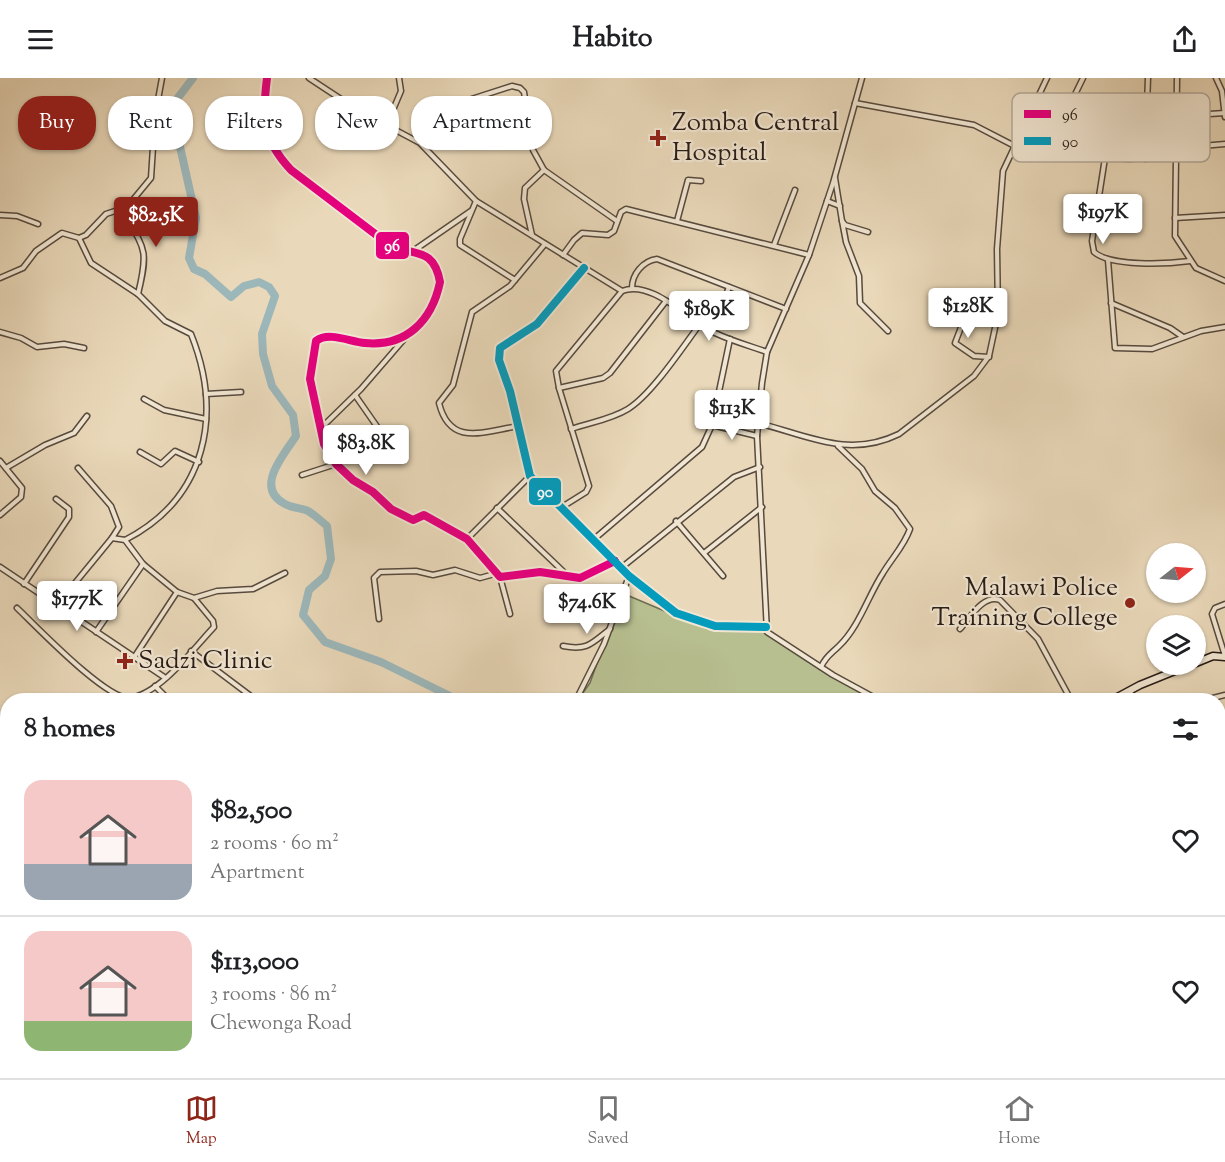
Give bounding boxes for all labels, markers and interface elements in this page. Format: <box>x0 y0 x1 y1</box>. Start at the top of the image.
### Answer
text: Habito <box>573 20 652 59</box>
icon: menu <box>24 23 57 56</box>
icon: share <box>1168 23 1201 56</box>
legend <box>1012 93 1210 162</box>
chip: Buy <box>18 96 96 150</box>
chip: Rent <box>108 96 193 150</box>
chip: Filters <box>205 96 303 150</box>
chip: New <box>315 96 399 150</box>
chip: Apartment <box>411 96 552 150</box>
place label: Zomba Central Hospital <box>672 105 839 172</box>
text: 96 <box>1062 105 1078 128</box>
marker: Zomba Central Hospital <box>649 129 667 147</box>
text: 90 <box>1062 132 1078 155</box>
pin: $197K <box>1061 194 1145 245</box>
pin: $82.5K <box>107 197 205 248</box>
text: $197K <box>1077 199 1129 228</box>
text: $82.5K <box>128 202 184 231</box>
line badge: 96 <box>375 231 410 260</box>
text: 96 <box>384 236 400 259</box>
pin: $128K <box>926 288 1010 339</box>
pin: $189K <box>667 291 751 342</box>
text: $128K <box>942 293 994 322</box>
text: $189K <box>683 296 735 325</box>
pin: $113K <box>690 390 774 441</box>
text: $113K <box>709 395 755 424</box>
pin: $83.8K <box>317 425 415 476</box>
text: $83.8K <box>337 430 395 459</box>
line badge: 90 <box>528 477 562 506</box>
text: 90 <box>537 482 554 505</box>
north arrow <box>1146 543 1206 603</box>
map controls <box>1146 543 1206 675</box>
place label: Malawi Police Training College <box>931 570 1118 637</box>
pin: $177K <box>35 581 119 632</box>
pin: $74.6K <box>538 584 636 635</box>
text: $177K <box>51 586 103 615</box>
text: $74.6K <box>558 589 616 618</box>
marker: Malawi Police Training College <box>1123 596 1137 610</box>
button: layers <box>1146 615 1206 675</box>
place label: Sadzi Clinic <box>138 643 273 680</box>
marker: Sadzi Clinic <box>116 652 134 670</box>
text: 8 homes <box>24 711 115 748</box>
icon: filters <box>1169 713 1202 746</box>
text: $82,500 <box>210 793 292 830</box>
icon: home <box>72 804 144 876</box>
icon: heart <box>1169 824 1202 857</box>
text: 2 rooms · 60 m² <box>210 830 339 859</box>
text: Apartment <box>210 859 305 888</box>
text: $113,000 <box>210 944 299 981</box>
icon: home <box>72 955 144 1027</box>
icon: heart <box>1169 975 1202 1008</box>
text: 3 rooms · 86 m² <box>210 981 337 1010</box>
text: Chewonga Road <box>210 1010 352 1039</box>
tab: Map <box>185 1092 218 1151</box>
tab: Saved <box>587 1092 629 1151</box>
tab: Home <box>998 1092 1040 1151</box>

